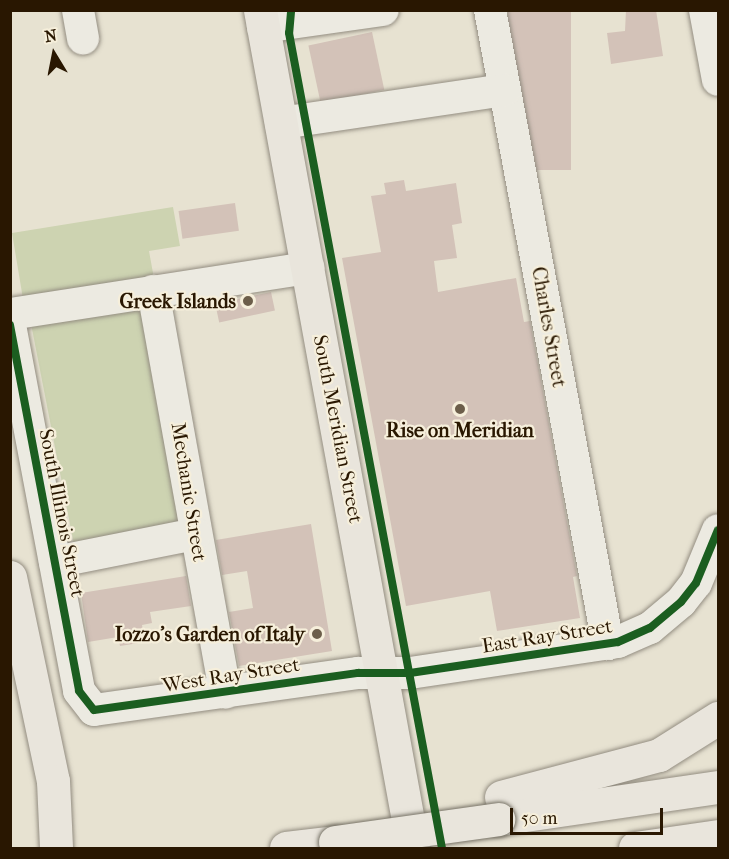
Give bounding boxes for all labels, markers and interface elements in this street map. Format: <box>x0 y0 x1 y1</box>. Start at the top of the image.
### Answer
north arrow <box>24 24 84 84</box>
text: N <box>43 25 58 46</box>
street label: Charles Street <box>527 265 571 389</box>
place label: Greek Islands <box>119 289 236 313</box>
marker: Greek Islands <box>241 294 255 308</box>
street label: South Meridian Street <box>308 333 368 525</box>
marker: Rise on Meridian <box>453 402 467 416</box>
place label: Rise on Meridian <box>386 418 534 442</box>
street label: Mechanic Street <box>166 421 212 563</box>
street label: South Illinois Street <box>34 427 90 599</box>
street label: East Ray Street <box>480 614 614 658</box>
place label: Iozzo's Garden of Italy <box>115 622 305 646</box>
marker: Iozzo's Garden of Italy <box>310 627 324 641</box>
street label: West Ray Street <box>161 652 301 698</box>
scale bar <box>513 796 666 834</box>
text: 50 m <box>521 808 557 829</box>

